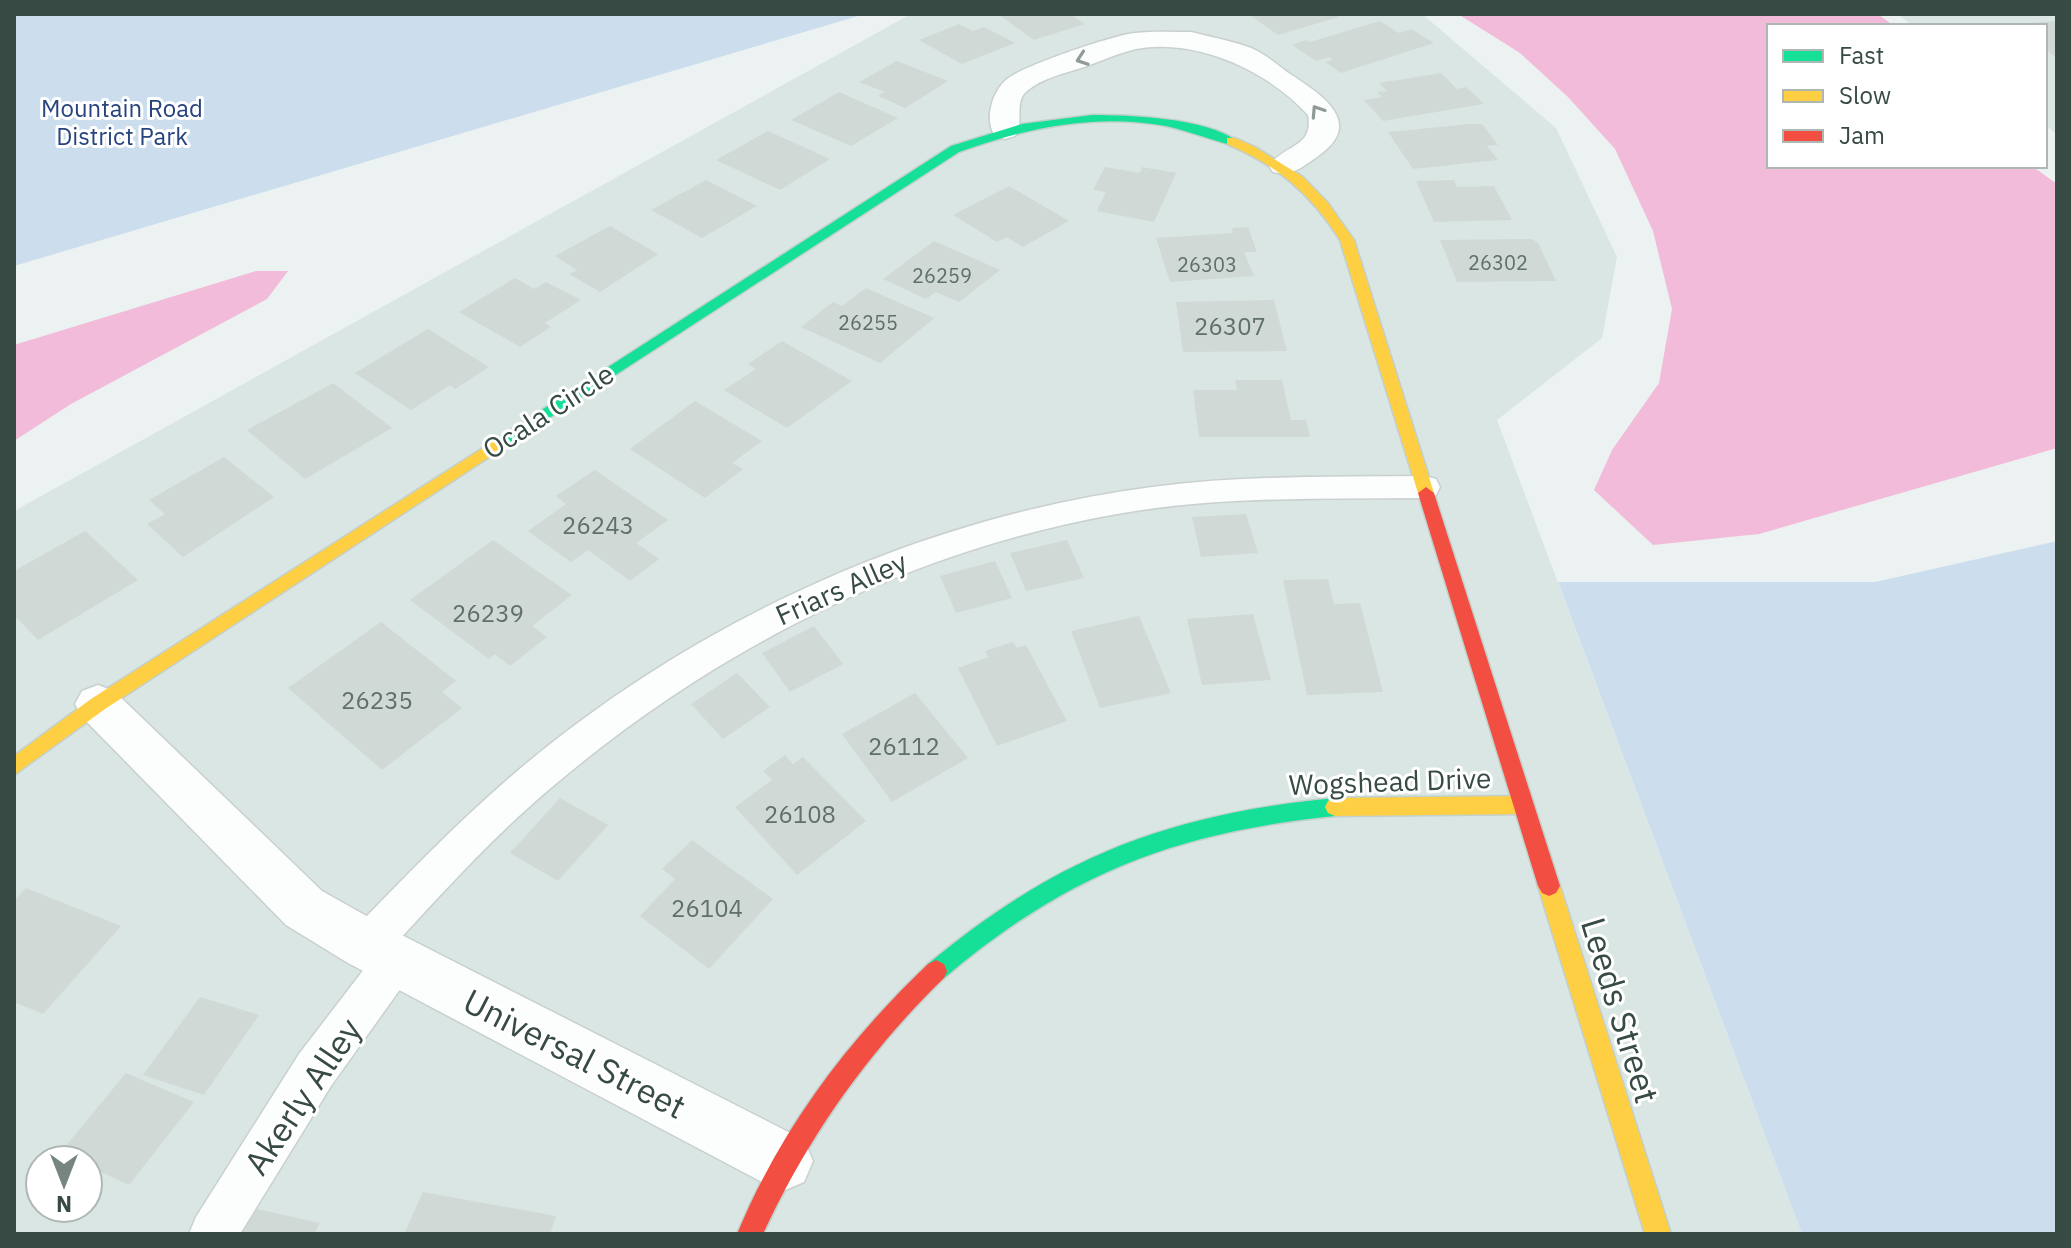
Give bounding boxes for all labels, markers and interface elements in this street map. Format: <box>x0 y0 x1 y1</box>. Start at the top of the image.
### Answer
legend <box>1767 24 2047 168</box>
text: Fast <box>1839 39 1884 71</box>
one-way arrow <box>1076 49 1090 65</box>
text: Slow <box>1839 79 1891 111</box>
park label: Mountain Road District Park <box>41 92 203 152</box>
one-way arrow <box>1311 105 1326 119</box>
text: Jam <box>1839 119 1885 151</box>
house number: 26302 <box>1468 249 1528 276</box>
house number: 26303 <box>1177 251 1237 278</box>
house number: 26259 <box>912 262 972 289</box>
house number: 26255 <box>838 309 898 336</box>
house number: 26307 <box>1194 310 1266 342</box>
street label: Ocala Circle <box>475 355 621 467</box>
house number: 26243 <box>562 509 634 541</box>
street label: Friars Alley <box>769 543 913 633</box>
house number: 26239 <box>452 597 524 629</box>
house number: 26235 <box>341 684 413 716</box>
house number: 26112 <box>868 730 940 762</box>
street label: Wogshead Drive <box>1288 759 1492 803</box>
house number: 26108 <box>764 798 836 830</box>
house number: 26104 <box>671 892 743 924</box>
street label: Leeds Street <box>1572 912 1670 1108</box>
street label: Universal Street <box>456 978 694 1128</box>
street label: Akerly Alley <box>233 1009 371 1183</box>
north arrow <box>24 1144 104 1224</box>
text: N <box>56 1190 72 1219</box>

